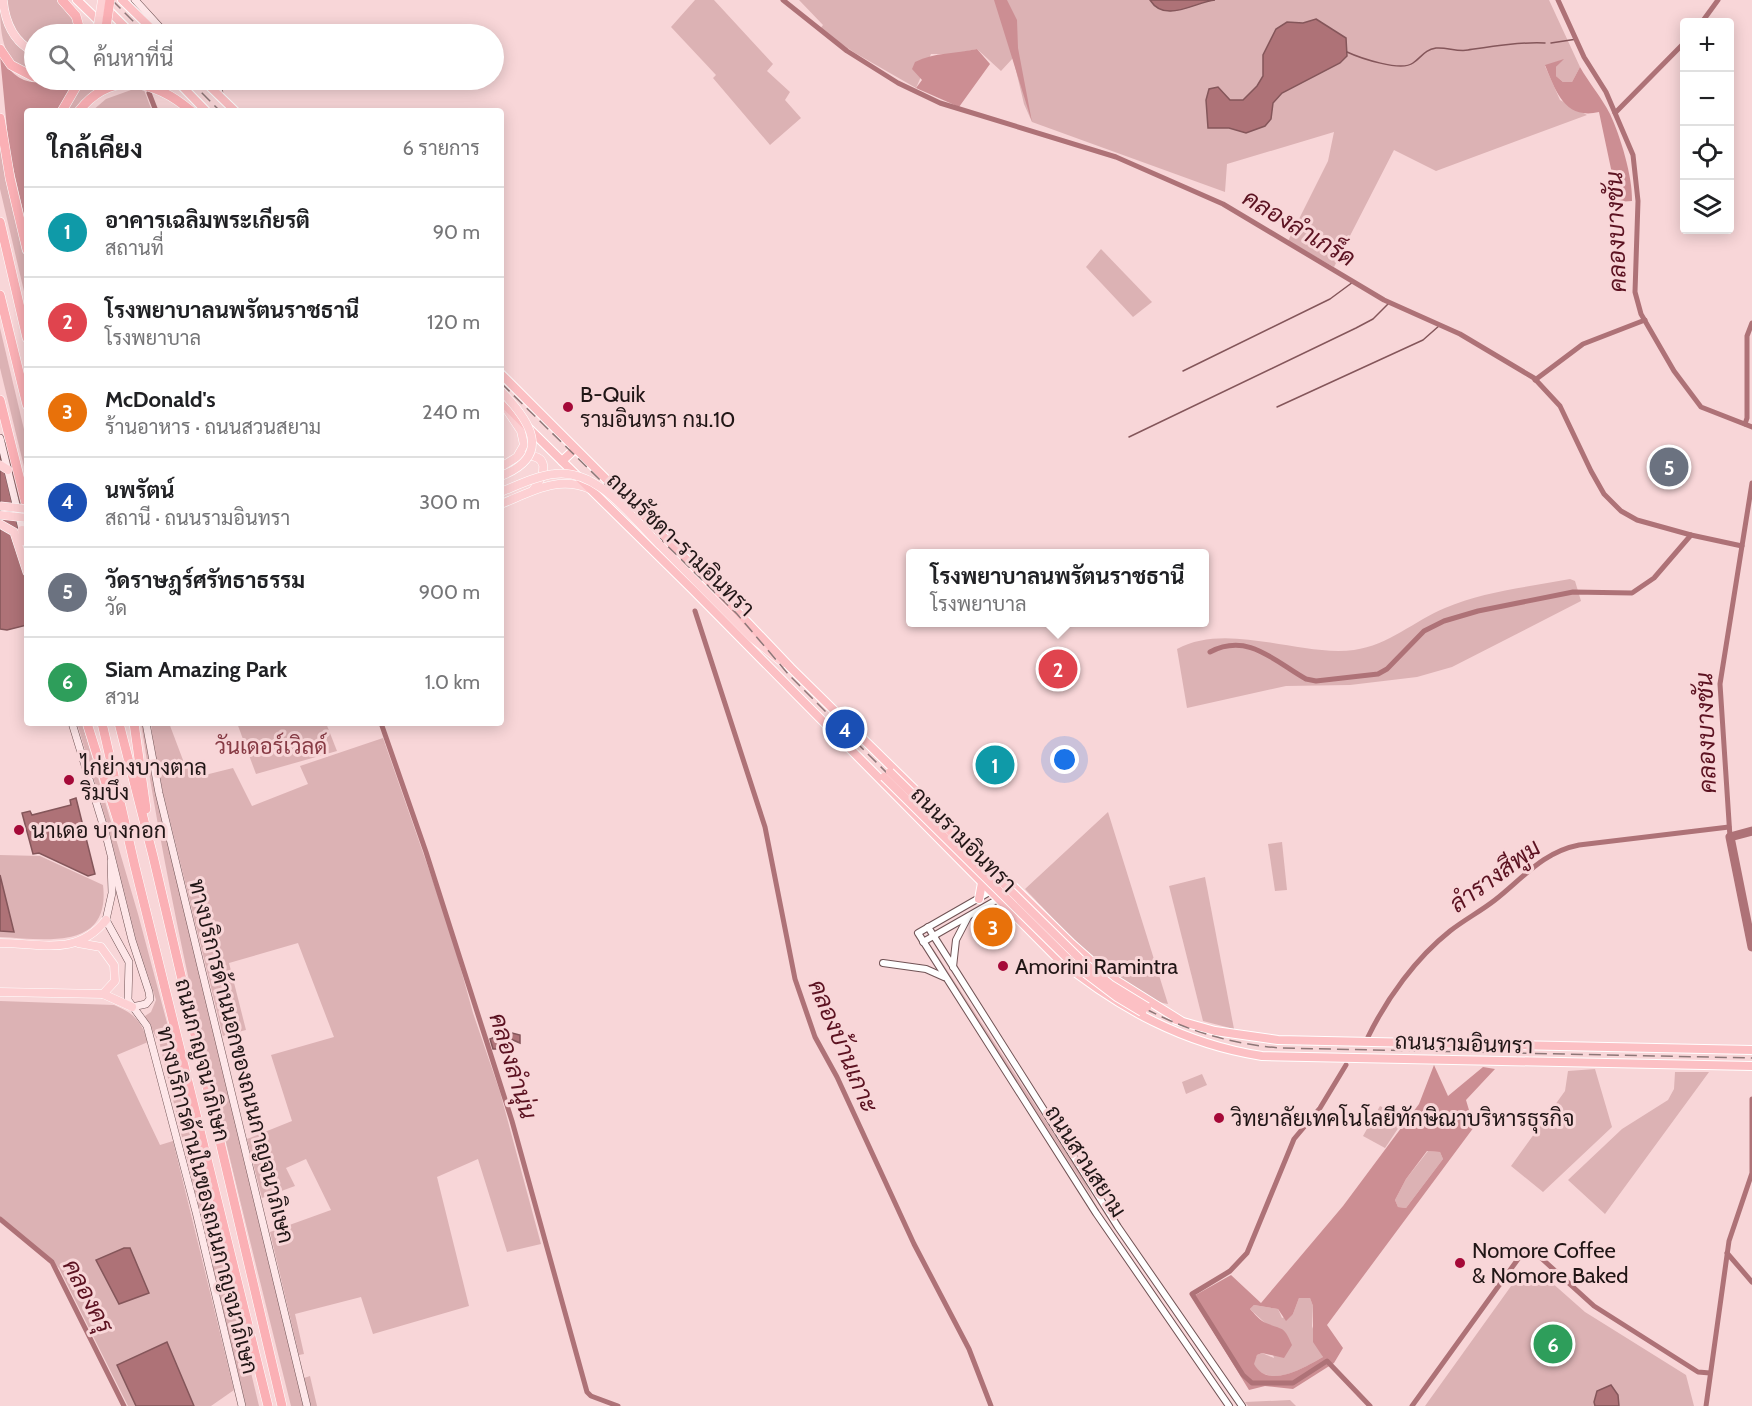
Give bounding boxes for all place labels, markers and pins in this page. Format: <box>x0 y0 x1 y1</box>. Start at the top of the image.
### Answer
place label: B-Quik รามอินทรา กม.10 <box>580 381 735 433</box>
marker: B-Quik รามอินทรา กม.10 <box>561 400 575 414</box>
pin: 5 <box>1650 444 1688 490</box>
pin: 2 <box>1038 646 1078 692</box>
pin: 4 <box>826 706 864 752</box>
pin: 1 <box>976 742 1014 788</box>
place label: ไก่ย่างบางตาล ริมบึง <box>79 753 207 806</box>
marker: ไก่ย่างบางตาล ริมบึง <box>62 773 76 787</box>
place label: นาเดอ บางกอก <box>31 817 167 844</box>
marker: นาเดอ บางกอก <box>12 823 26 837</box>
pin: 3 <box>974 904 1012 950</box>
place label: Amorini Ramintra <box>1015 953 1178 980</box>
marker: Amorini Ramintra <box>996 959 1010 973</box>
place label: วิทยาลัยเทคโนโลยีทักษิณาบริหารธุรกิจ <box>1230 1104 1575 1134</box>
marker: วิทยาลัยเทคโนโลยีทักษิณาบริหารธุรกิจ <box>1212 1111 1226 1125</box>
place label: Nomore Coffee & Nomore Baked <box>1472 1237 1629 1289</box>
marker: Nomore Coffee & Nomore Baked <box>1453 1256 1467 1270</box>
pin: 6 <box>1534 1322 1572 1366</box>

